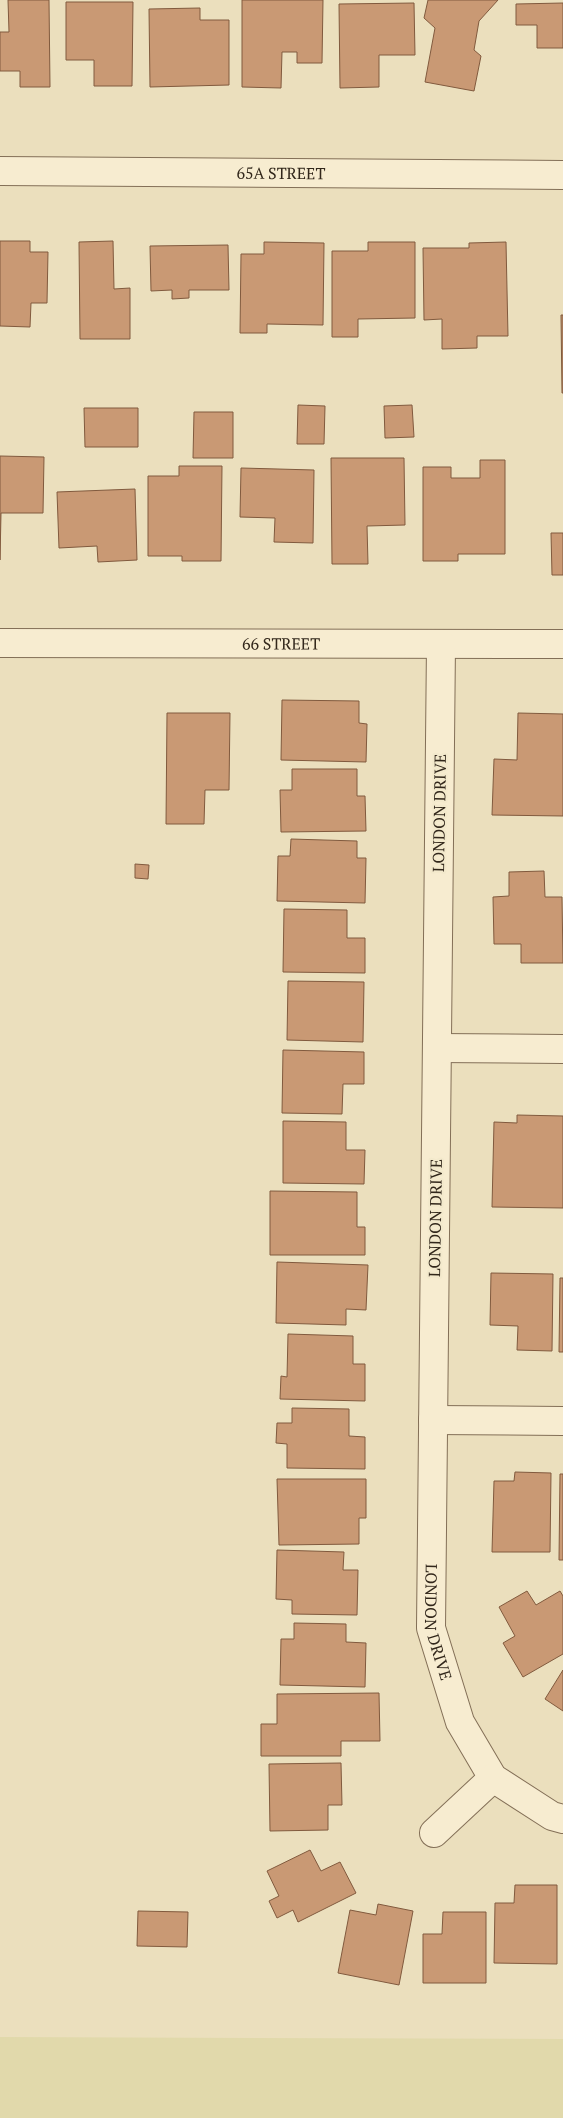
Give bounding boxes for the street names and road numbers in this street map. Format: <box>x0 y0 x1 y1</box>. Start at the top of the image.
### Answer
street label: 65A STREET <box>237 162 326 184</box>
street label: 66 STREET <box>242 632 320 655</box>
street label: LONDON DRIVE <box>427 754 451 872</box>
street label: LONDON DRIVE <box>423 1159 447 1277</box>
street label: LONDON DRIVE <box>420 1564 457 1683</box>

